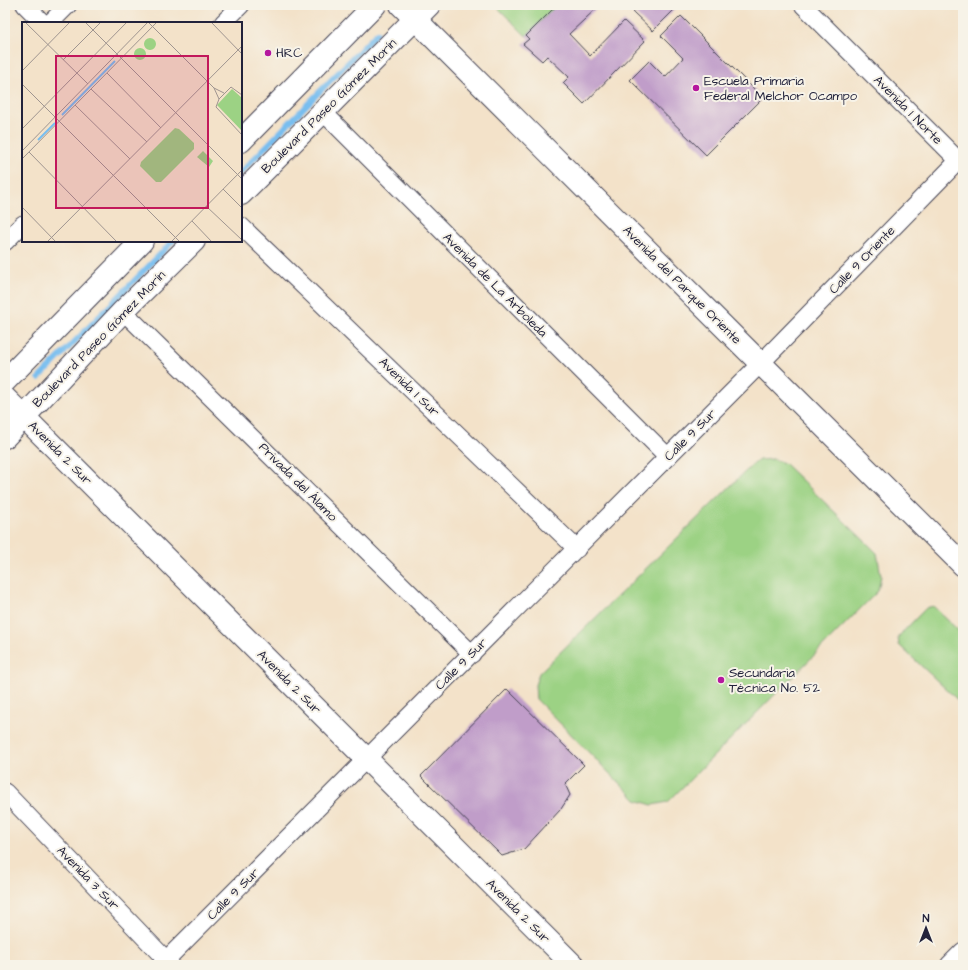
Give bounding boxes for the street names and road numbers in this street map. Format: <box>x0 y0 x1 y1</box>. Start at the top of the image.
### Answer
street label: Boulevard Paseo Gómez Morín <box>257 34 401 178</box>
street label: Avenida 1 Norte <box>870 72 946 148</box>
street label: Avenida del Parque Oriente <box>619 222 745 348</box>
street label: Calle 9 Oriente <box>825 222 899 298</box>
street label: Avenida de La Arboleda <box>439 229 552 342</box>
street label: Boulevard Paseo Gómez Morín <box>28 266 170 412</box>
street label: Avenida 1 Sur <box>375 353 443 421</box>
street label: Calle 9 Sur <box>660 405 720 465</box>
street label: Avenida 2 Sur <box>24 417 96 489</box>
street label: Privada del Álamo <box>255 439 342 526</box>
street label: Calle 9 Sur <box>431 634 491 694</box>
street label: Avenida 2 Sur <box>253 646 325 718</box>
street label: Avenida 3 Sur <box>53 842 123 914</box>
street label: Calle 9 Sur <box>203 864 263 924</box>
street label: Avenida 2 Sur <box>482 875 554 947</box>

